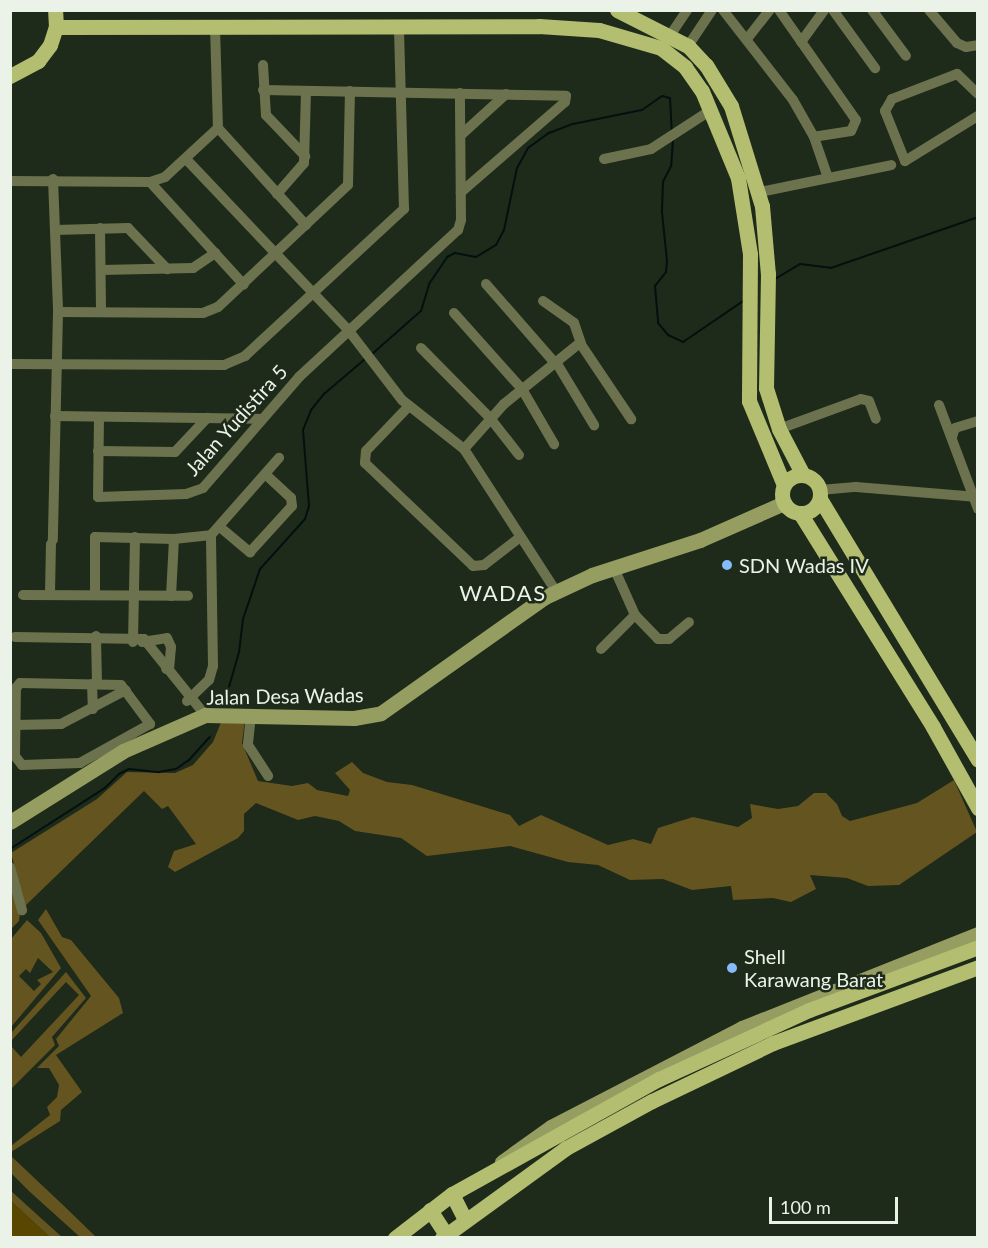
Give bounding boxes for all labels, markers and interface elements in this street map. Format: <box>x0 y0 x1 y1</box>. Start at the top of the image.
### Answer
street label: Jalan Yudistira 5 <box>180 359 292 481</box>
place label: SDN Wadas IV <box>739 553 869 577</box>
marker: SDN Wadas IV <box>720 558 734 572</box>
district label: WADAS <box>459 580 547 606</box>
street label: Jalan Desa Wadas <box>206 683 364 709</box>
place label: Shell Karawang Barat <box>744 945 883 992</box>
marker: Shell Karawang Barat <box>725 961 739 975</box>
scale bar <box>772 1185 901 1223</box>
text: 100 m <box>780 1196 831 1218</box>

